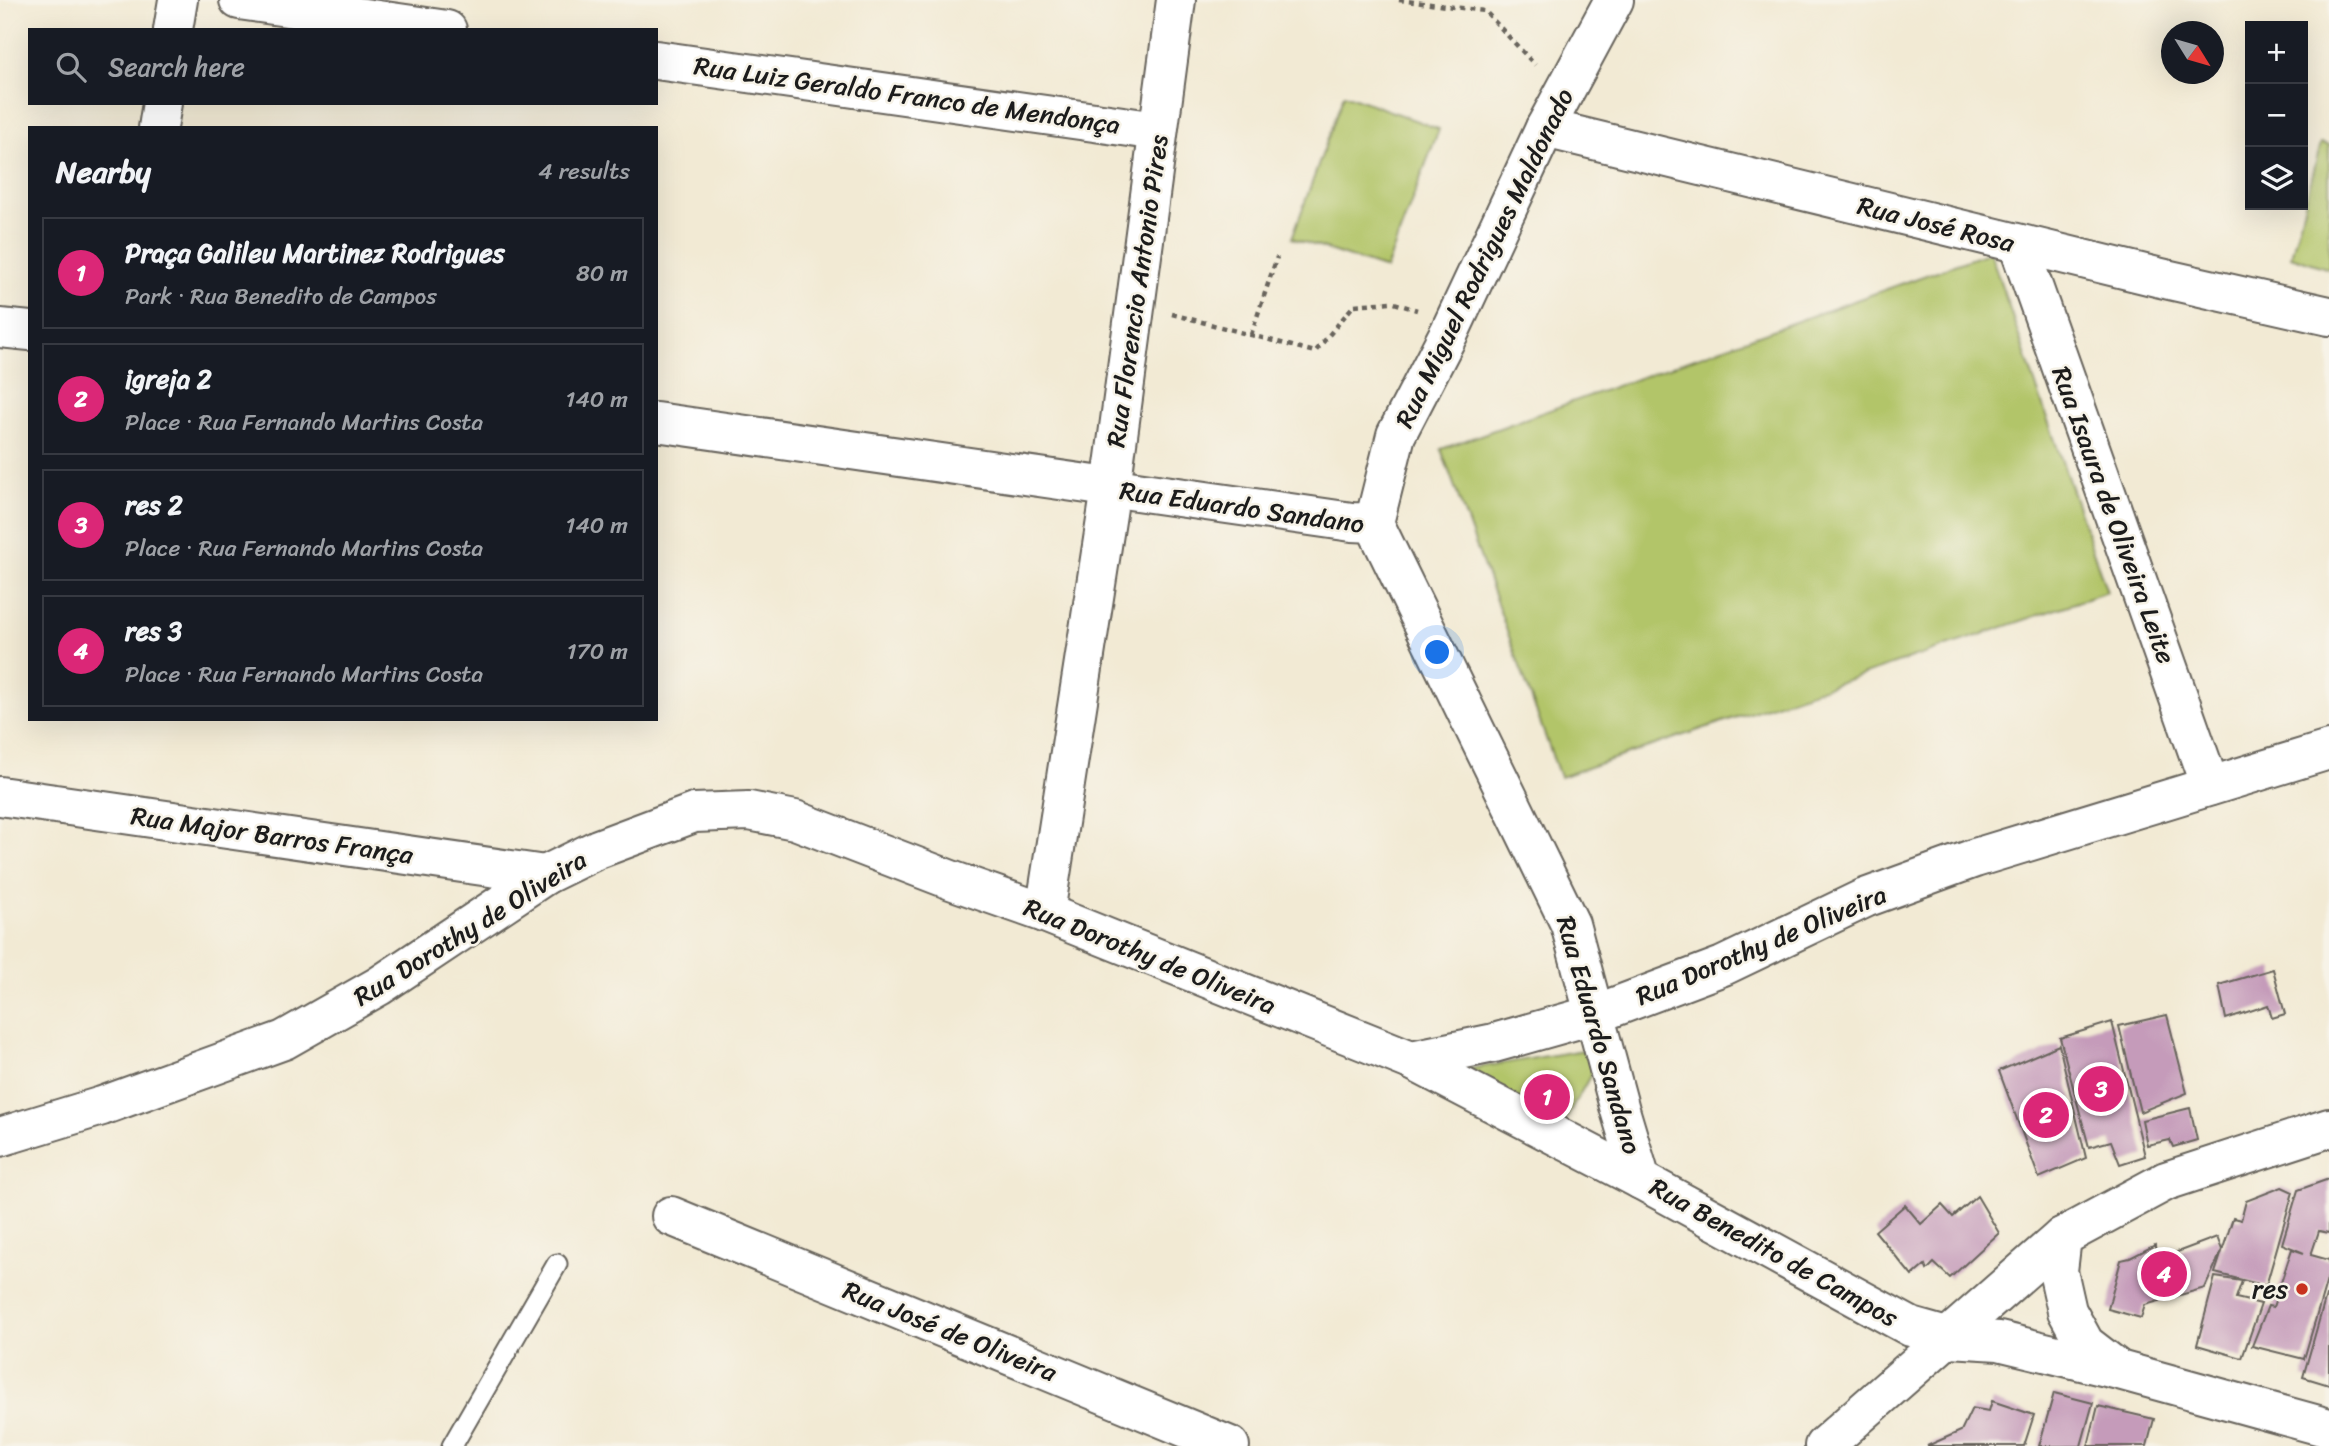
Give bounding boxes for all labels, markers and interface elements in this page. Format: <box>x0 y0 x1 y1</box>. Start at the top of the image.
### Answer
north arrow <box>2161 21 2224 84</box>
map controls <box>2245 21 2308 210</box>
button: + <box>2245 21 2308 84</box>
search box <box>28 28 658 105</box>
street label: Rua Luiz Geraldo Franco de Mendonça <box>691 42 1123 148</box>
text: Search here <box>108 44 245 90</box>
icon: search <box>52 48 90 86</box>
street label: Rua Miguel Rodrigues Maldonado <box>1381 80 1587 436</box>
button: − <box>2245 84 2308 147</box>
street label: Rua Florencio Antonio Pires <box>1092 131 1182 450</box>
text: Nearby <box>56 145 151 199</box>
button: layers <box>2245 147 2308 210</box>
text: 4 results <box>538 151 630 192</box>
street label: Rua José Rosa <box>1853 182 2020 266</box>
text: Praça Galileu Martinez Rodrigues <box>125 230 505 276</box>
text: 1 <box>76 253 86 294</box>
text: 80 m <box>576 253 628 294</box>
text: Park · Rua Benedito de Campos <box>125 276 437 317</box>
text: igreja 2 <box>125 356 212 402</box>
street label: Rua Isaura de Oliveira Leite <box>2039 360 2189 670</box>
text: 2 <box>74 379 88 420</box>
text: 140 m <box>566 379 628 420</box>
text: Place · Rua Fernando Martins Costa <box>125 402 483 443</box>
street label: Rua Eduardo Sandano <box>1117 467 1367 547</box>
text: res 2 <box>125 482 183 528</box>
text: 3 <box>75 505 87 546</box>
text: 140 m <box>566 505 628 546</box>
text: Place · Rua Fernando Martins Costa <box>125 528 483 569</box>
text: res 3 <box>125 608 182 654</box>
text: 4 <box>74 631 88 672</box>
text: 170 m <box>567 631 628 672</box>
your location <box>1420 635 1454 669</box>
text: Place · Rua Fernando Martins Costa <box>125 654 483 695</box>
street label: Rua Major Barros França <box>128 792 417 878</box>
street label: Rua Dorothy de Oliveira <box>344 837 596 1019</box>
street label: Rua Dorothy de Oliveira <box>1628 871 1894 1019</box>
street label: Rua Dorothy de Oliveira <box>1017 884 1283 1028</box>
street label: Rua Eduardo Sandano <box>1543 910 1655 1160</box>
pin: 3 <box>2078 1063 2124 1115</box>
pin: 1 <box>1524 1071 1570 1123</box>
pin: 2 <box>2023 1089 2069 1141</box>
street label: Rua Benedito de Campos <box>1641 1164 1908 1340</box>
pin: 4 <box>2141 1248 2187 1300</box>
place label: res <box>2252 1266 2288 1312</box>
street label: Rua José de Oliveira <box>836 1267 1065 1395</box>
marker: res <box>2294 1281 2310 1297</box>

